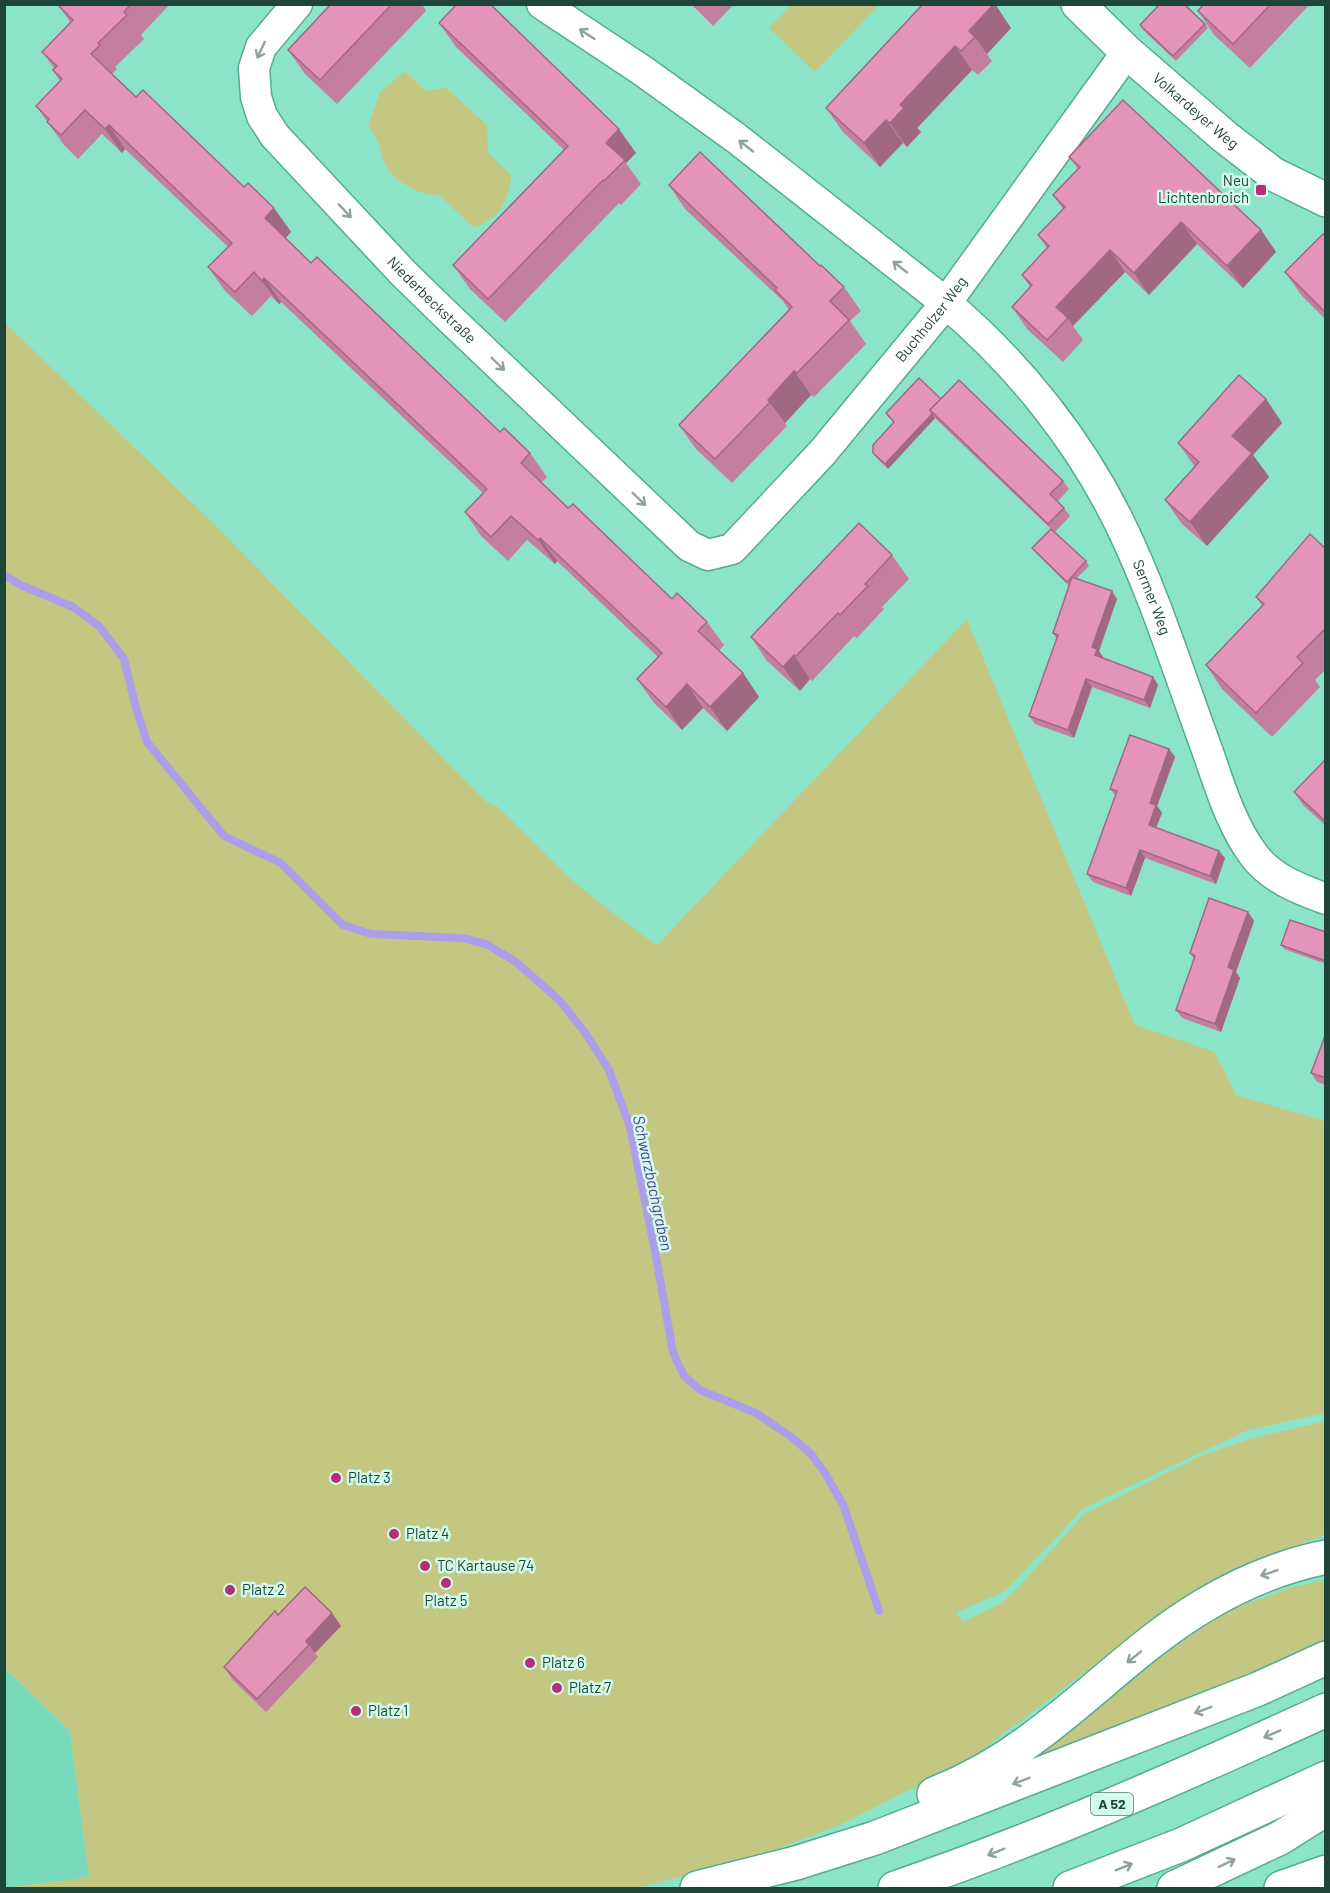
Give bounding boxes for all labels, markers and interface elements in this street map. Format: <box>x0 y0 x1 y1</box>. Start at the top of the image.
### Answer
one-way arrow <box>579 28 595 40</box>
one-way arrow <box>255 41 267 59</box>
street label: Volkardeyer Weg <box>1149 68 1243 152</box>
one-way arrow <box>738 140 754 153</box>
place label: Neu Lichtenbroich <box>1158 171 1249 206</box>
marker: Neu Lichtenbroich <box>1254 183 1268 197</box>
one-way arrow <box>338 204 352 219</box>
street label: Niederbeckstraße <box>384 252 480 347</box>
one-way arrow <box>892 260 908 273</box>
street label: Buchholzer Weg <box>891 273 970 365</box>
one-way arrow <box>490 357 505 371</box>
one-way arrow <box>631 491 646 506</box>
street label: Sermer Weg <box>1129 557 1175 637</box>
water label: Schwarzbachgraben <box>630 1113 677 1252</box>
place label: Platz 3 <box>348 1468 391 1486</box>
marker: Platz 3 <box>329 1471 343 1485</box>
place label: Platz 4 <box>406 1524 449 1542</box>
marker: Platz 4 <box>387 1527 401 1541</box>
place label: TC Kartause 74 <box>437 1556 534 1574</box>
marker: TC Kartause 74 <box>418 1559 432 1573</box>
one-way arrow <box>1260 1568 1279 1579</box>
marker: Platz 5 <box>439 1576 453 1590</box>
place label: Platz 2 <box>242 1580 285 1598</box>
marker: Platz 2 <box>223 1583 237 1597</box>
place label: Platz 5 <box>425 1591 467 1609</box>
one-way arrow <box>1126 1650 1142 1663</box>
place label: Platz 6 <box>542 1653 585 1671</box>
marker: Platz 6 <box>523 1656 537 1670</box>
place label: Platz 7 <box>569 1678 611 1696</box>
marker: Platz 7 <box>550 1681 564 1695</box>
place label: Platz 1 <box>368 1701 408 1719</box>
marker: Platz 1 <box>349 1704 363 1718</box>
one-way arrow <box>1194 1705 1213 1716</box>
one-way arrow <box>1264 1728 1282 1740</box>
one-way arrow <box>1013 1776 1031 1787</box>
road number: A 52 <box>1091 1793 1133 1815</box>
one-way arrow <box>988 1847 1006 1858</box>
one-way arrow <box>1217 1857 1235 1869</box>
one-way arrow <box>1114 1861 1133 1872</box>

